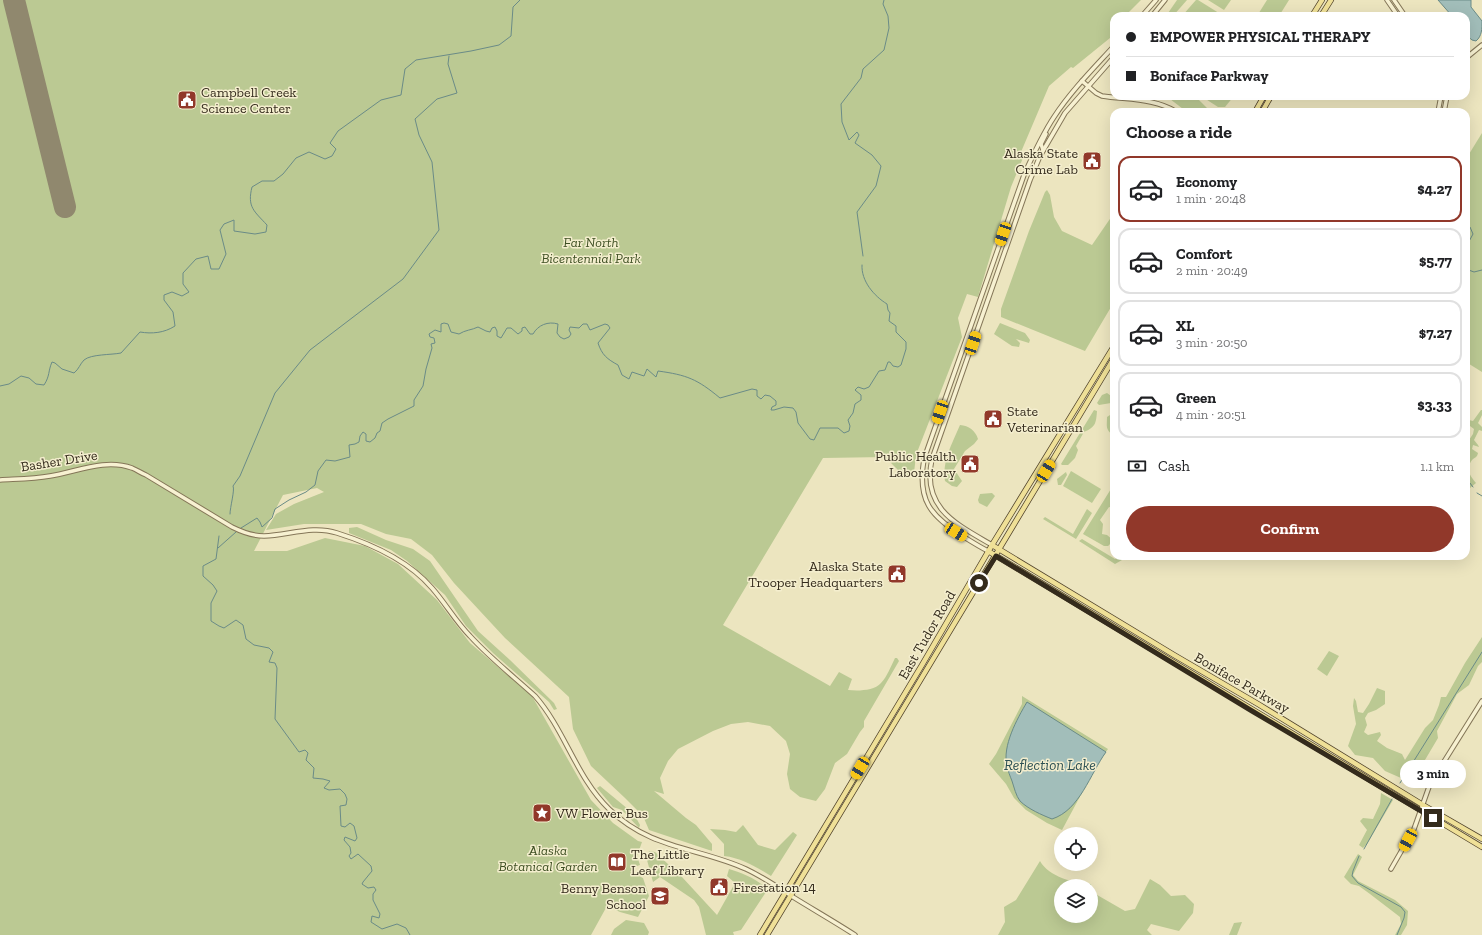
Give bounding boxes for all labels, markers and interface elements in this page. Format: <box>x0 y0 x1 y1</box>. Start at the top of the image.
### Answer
text: EMPOWER PHYSICAL THERAPY <box>1150 28 1371 46</box>
text: Boniface Parkway <box>1150 67 1268 85</box>
place label: Campbell Creek Science Center <box>201 84 297 117</box>
public building icon: Campbell Creek Science Center <box>176 89 198 111</box>
text: Choose a ride <box>1126 121 1232 143</box>
place label: Alaska State Crime Lab <box>1004 145 1078 178</box>
public building icon: Alaska State Crime Lab <box>1081 150 1103 172</box>
icon: car <box>1128 171 1164 207</box>
text: Economy <box>1176 173 1237 191</box>
text: $4.27 <box>1417 180 1452 198</box>
text: 1 min · 20:48 <box>1176 191 1246 206</box>
car <box>993 221 1013 247</box>
park label: Far North Bicentennial Park <box>541 234 641 267</box>
icon: car <box>1128 243 1164 279</box>
text: Comfort <box>1176 245 1232 263</box>
text: $5.77 <box>1419 252 1452 270</box>
text: 2 min · 20:49 <box>1176 263 1248 278</box>
icon: car <box>1128 315 1164 351</box>
text: XL <box>1176 317 1194 335</box>
text: $7.27 <box>1419 324 1452 342</box>
car <box>963 330 983 356</box>
text: 3 min · 20:50 <box>1176 335 1248 350</box>
icon: car <box>1128 387 1164 423</box>
text: Green <box>1176 389 1216 407</box>
text: $3.33 <box>1417 396 1452 414</box>
car <box>930 399 950 425</box>
place label: State Veterinarian <box>1006 403 1083 436</box>
text: 4 min · 20:51 <box>1176 407 1246 422</box>
public building icon: State Veterinarian <box>982 408 1004 430</box>
street label: Basher Drive <box>19 446 99 475</box>
place label: Public Health Laboratory <box>875 448 957 481</box>
public building icon: Public Health Laboratory <box>959 453 981 475</box>
icon: cash <box>1126 455 1148 477</box>
text: Cash <box>1158 457 1190 475</box>
car <box>1035 458 1057 484</box>
text: 1.1 km <box>1420 459 1454 474</box>
button: Confirm <box>1126 506 1454 552</box>
car <box>943 521 969 543</box>
place label: Alaska State Trooper Headquarters <box>748 558 883 591</box>
public building icon: Alaska State Trooper Headquarters <box>886 563 908 585</box>
route start <box>970 574 988 592</box>
street label: East Tudor Road <box>895 587 959 682</box>
street label: Boniface Parkway <box>1191 649 1293 718</box>
car <box>849 755 871 781</box>
water label: Reflection Lake <box>1004 756 1096 774</box>
callout: 3 min <box>1400 760 1466 788</box>
text: 3 min <box>1417 766 1449 781</box>
place icon: VW Flower Bus <box>531 802 553 824</box>
place label: VW Flower Bus <box>555 805 648 822</box>
route end <box>1424 809 1442 827</box>
map controls <box>1054 827 1098 923</box>
button: locate <box>1054 827 1098 871</box>
car <box>1397 827 1419 853</box>
park label: Alaska Botanical Garden <box>498 842 598 875</box>
place label: The Little Leaf Library <box>631 846 705 879</box>
library icon: The Little Leaf Library <box>606 851 628 873</box>
public building icon: Firestation 14 <box>708 876 730 898</box>
place label: Firestation 14 <box>733 879 816 896</box>
button: layers <box>1054 879 1098 923</box>
place label: Benny Benson School <box>561 880 646 913</box>
school or university icon: Benny Benson School <box>649 885 671 907</box>

